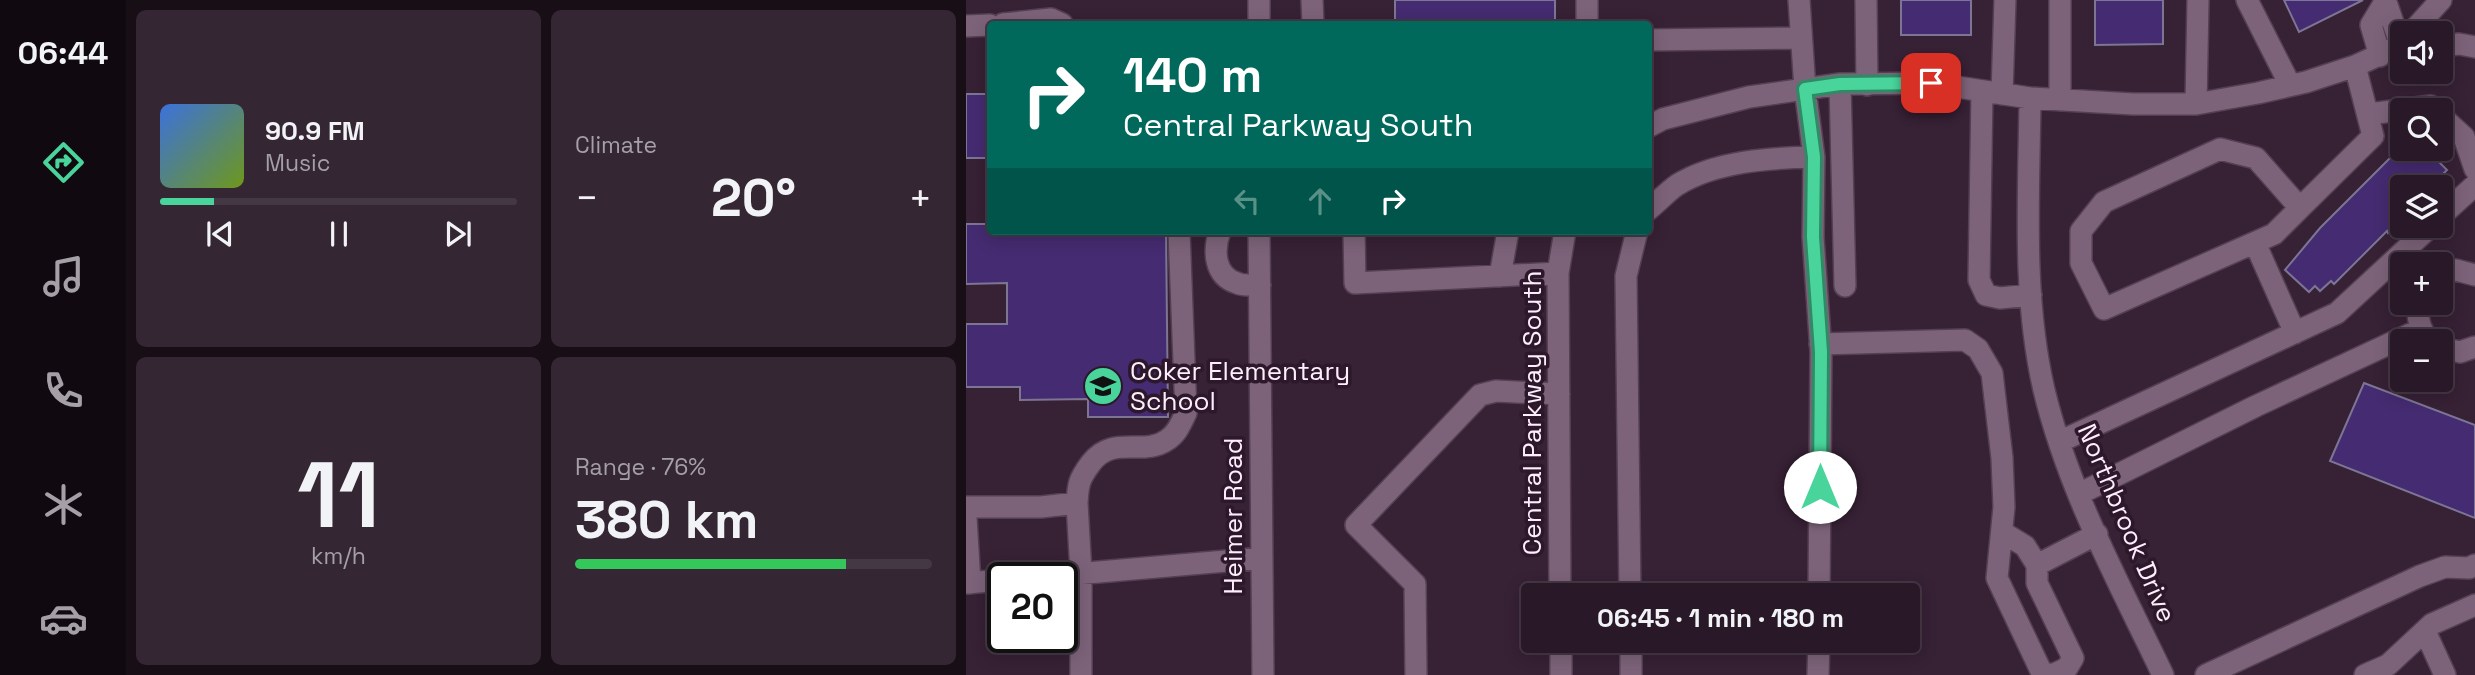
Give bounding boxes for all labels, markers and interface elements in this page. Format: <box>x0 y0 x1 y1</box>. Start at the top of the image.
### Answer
map controls <box>2390 21 2453 392</box>
button: sound <box>2390 21 2453 84</box>
text: 06:44 <box>18 33 108 73</box>
text: 140 m <box>1123 44 1262 106</box>
icon: right <box>1008 49 1099 140</box>
pin <box>1901 53 1961 113</box>
icon: arrive <box>1912 64 1950 102</box>
button: search <box>2390 98 2453 161</box>
text: Central Parkway South <box>1123 105 1473 145</box>
text: 90.9 FM <box>265 114 365 148</box>
text: Climate <box>575 130 657 160</box>
icon: directions <box>39 138 88 187</box>
text: Music <box>265 148 330 178</box>
text: 20° <box>711 165 796 231</box>
text: − <box>575 174 599 222</box>
text: + <box>908 174 932 222</box>
button: layers <box>2390 175 2453 238</box>
icon: left <box>1228 182 1266 220</box>
icon: ahead <box>1301 182 1339 220</box>
icon: right <box>1374 182 1412 220</box>
icon: previous <box>201 215 239 253</box>
icon: pause <box>320 215 358 253</box>
icon: next <box>439 215 477 253</box>
icon: music <box>39 252 88 301</box>
button: + <box>2390 252 2453 315</box>
street label: Central Parkway South <box>1515 271 1549 555</box>
button: − <box>2390 329 2453 392</box>
place label: Coker Elementary School <box>1130 354 1350 418</box>
school or university icon: Coker Elementary School <box>1082 365 1124 407</box>
icon: phone <box>39 366 88 415</box>
street label: Northbrook Drive <box>2070 419 2184 627</box>
text: 11 <box>297 437 380 554</box>
street label: Heimer Road <box>1216 438 1250 594</box>
position arrow <box>1783 450 1857 524</box>
text: Range · 76% <box>575 452 706 482</box>
icon: climate <box>39 480 88 529</box>
text: 380 km <box>575 487 758 553</box>
text: km/h <box>311 541 366 571</box>
speed limit sign: 20 <box>987 562 1078 653</box>
icon: car <box>39 594 88 643</box>
text: 06:45 · 1 min · 180 m <box>1597 601 1844 635</box>

